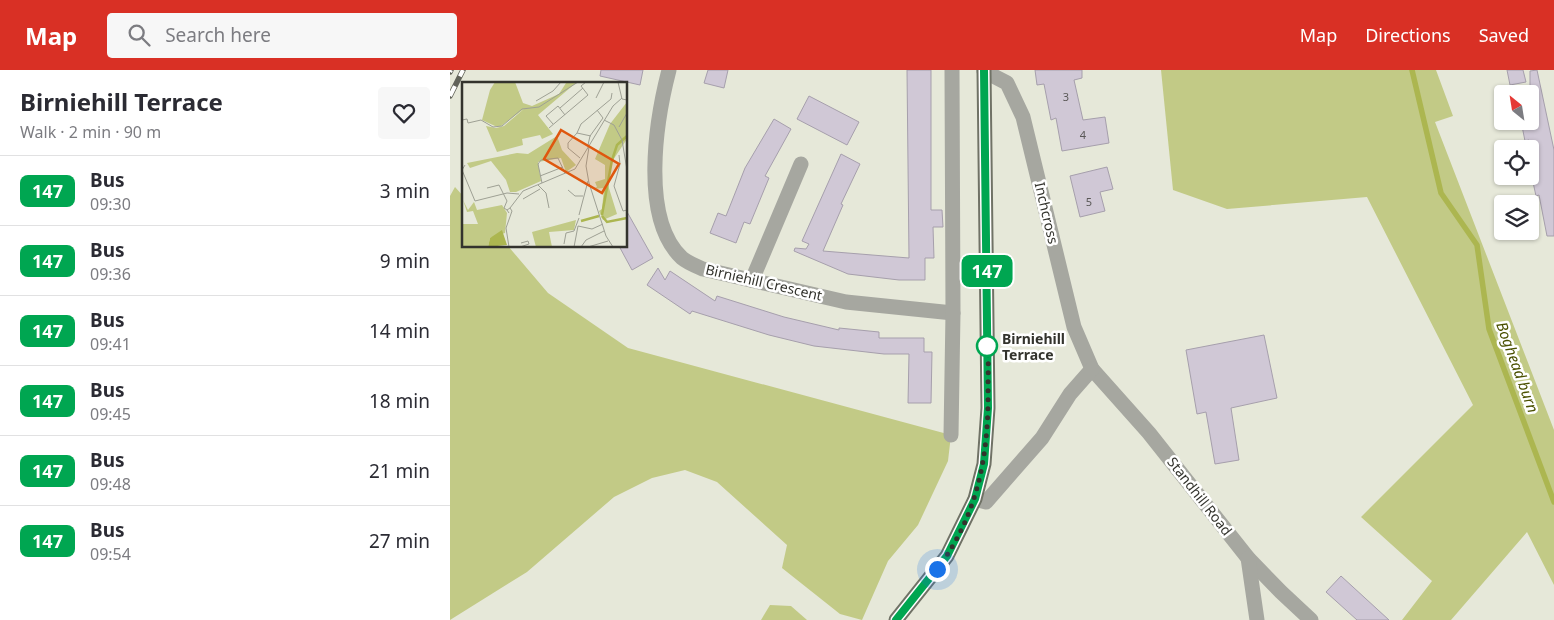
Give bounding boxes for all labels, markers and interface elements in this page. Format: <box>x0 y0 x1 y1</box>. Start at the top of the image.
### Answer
search box <box>107 13 457 58</box>
text: Map <box>25 19 77 52</box>
icon: search <box>125 21 153 49</box>
text: Search here <box>165 22 271 48</box>
text: Map <box>1300 23 1337 47</box>
text: Directions <box>1365 23 1451 47</box>
text: Saved <box>1479 23 1529 47</box>
inset map <box>462 82 628 248</box>
text: Birniehill Terrace <box>20 85 223 118</box>
north arrow <box>1494 85 1539 130</box>
map controls <box>1494 85 1539 240</box>
button: heart <box>378 87 430 139</box>
house number: 3 <box>1063 89 1069 104</box>
text: Walk · 2 min · 90 m <box>20 121 161 143</box>
house number: 4 <box>1080 127 1087 142</box>
button: locate <box>1494 140 1539 185</box>
text: Bus <box>90 167 125 193</box>
text: 3 min <box>380 178 430 204</box>
text: 147 <box>32 179 63 203</box>
street label: Inchcross <box>1031 180 1063 246</box>
text: 09:30 <box>90 193 131 215</box>
house number: 5 <box>1086 194 1092 209</box>
button: layers <box>1494 195 1539 240</box>
text: Bus <box>90 237 125 263</box>
text: 9 min <box>380 248 430 274</box>
text: 147 <box>32 249 63 273</box>
line badge: 147 <box>958 255 1016 287</box>
street label: Birniehill Crescent <box>704 259 824 305</box>
text: 147 <box>972 259 1002 283</box>
text: 09:36 <box>90 263 131 285</box>
text: Bus <box>90 307 125 333</box>
text: 14 min <box>369 318 430 344</box>
text: 147 <box>32 319 63 343</box>
water label: Boghead burn <box>1492 319 1544 415</box>
place label: Birniehill Terrace <box>1002 329 1065 364</box>
text: 09:41 <box>90 333 131 355</box>
marker: Birniehill Terrace <box>976 335 998 357</box>
text: Bus <box>90 377 125 403</box>
text: 18 min <box>369 388 430 414</box>
text: 147 <box>32 389 63 413</box>
text: 09:45 <box>90 403 131 425</box>
text: Bus <box>90 447 125 473</box>
street label: Standhill Road <box>1163 453 1237 539</box>
text: 21 min <box>369 458 430 484</box>
text: 147 <box>32 459 63 483</box>
text: 09:48 <box>90 473 131 495</box>
text: Bus <box>90 517 125 543</box>
text: 27 min <box>369 528 430 554</box>
text: 147 <box>32 529 63 553</box>
text: 09:54 <box>90 543 131 565</box>
your location <box>925 557 950 582</box>

